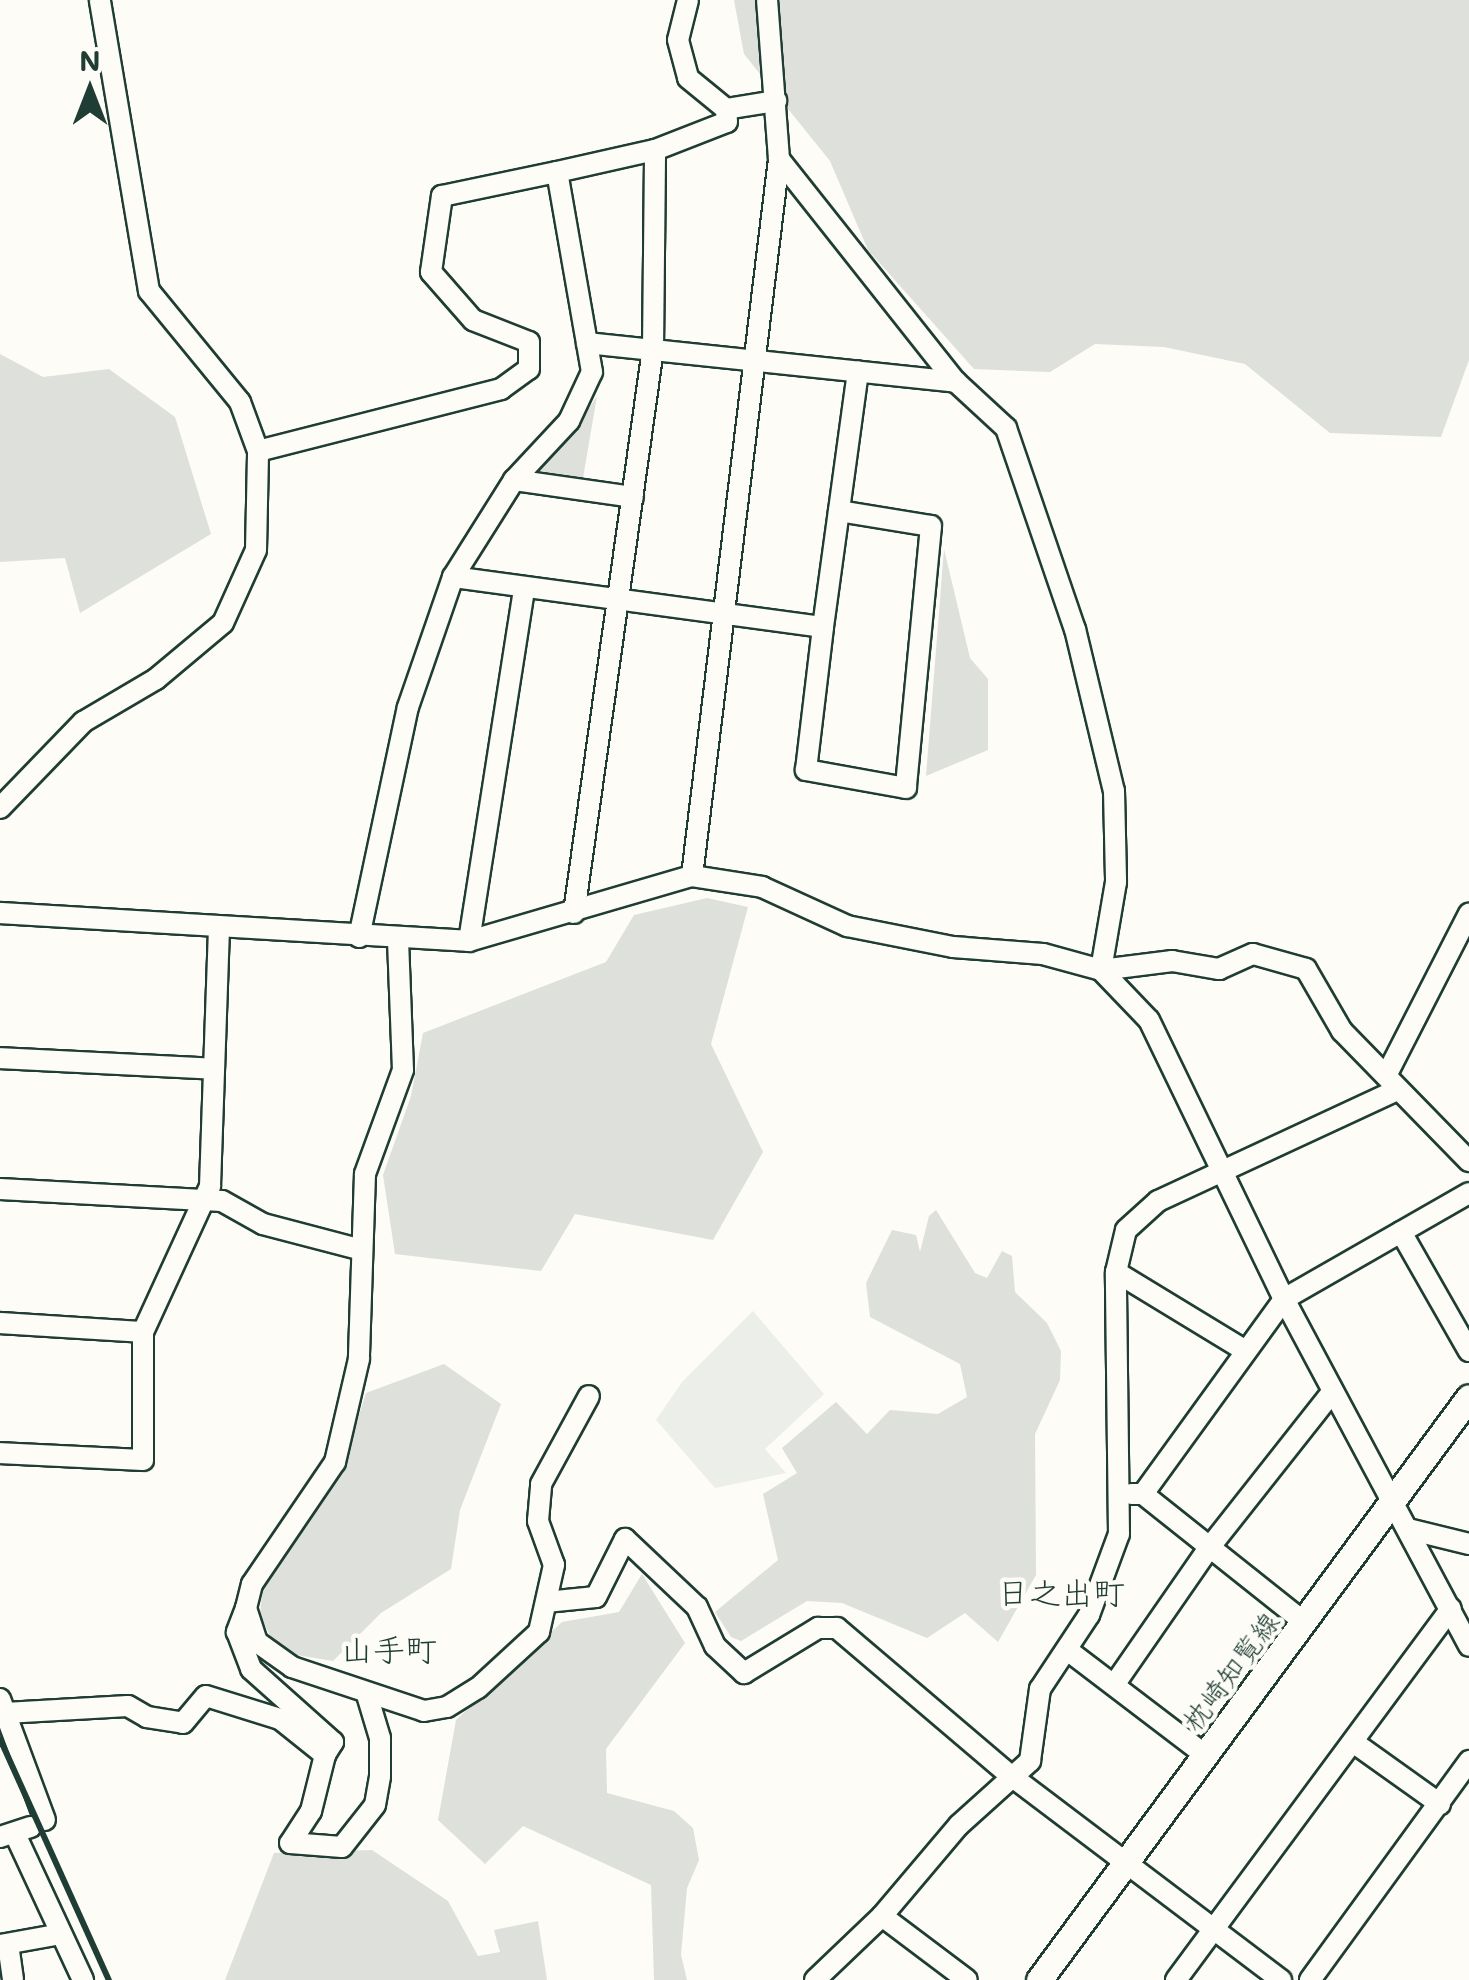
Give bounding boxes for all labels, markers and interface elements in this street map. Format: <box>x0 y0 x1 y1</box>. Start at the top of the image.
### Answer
north arrow <box>40 40 140 140</box>
text: N <box>79 42 101 78</box>
district label: 日之出町 <box>997 1572 1125 1610</box>
street label: 枕崎知覧線 <box>1174 1605 1286 1737</box>
district label: 山手町 <box>341 1629 437 1667</box>

